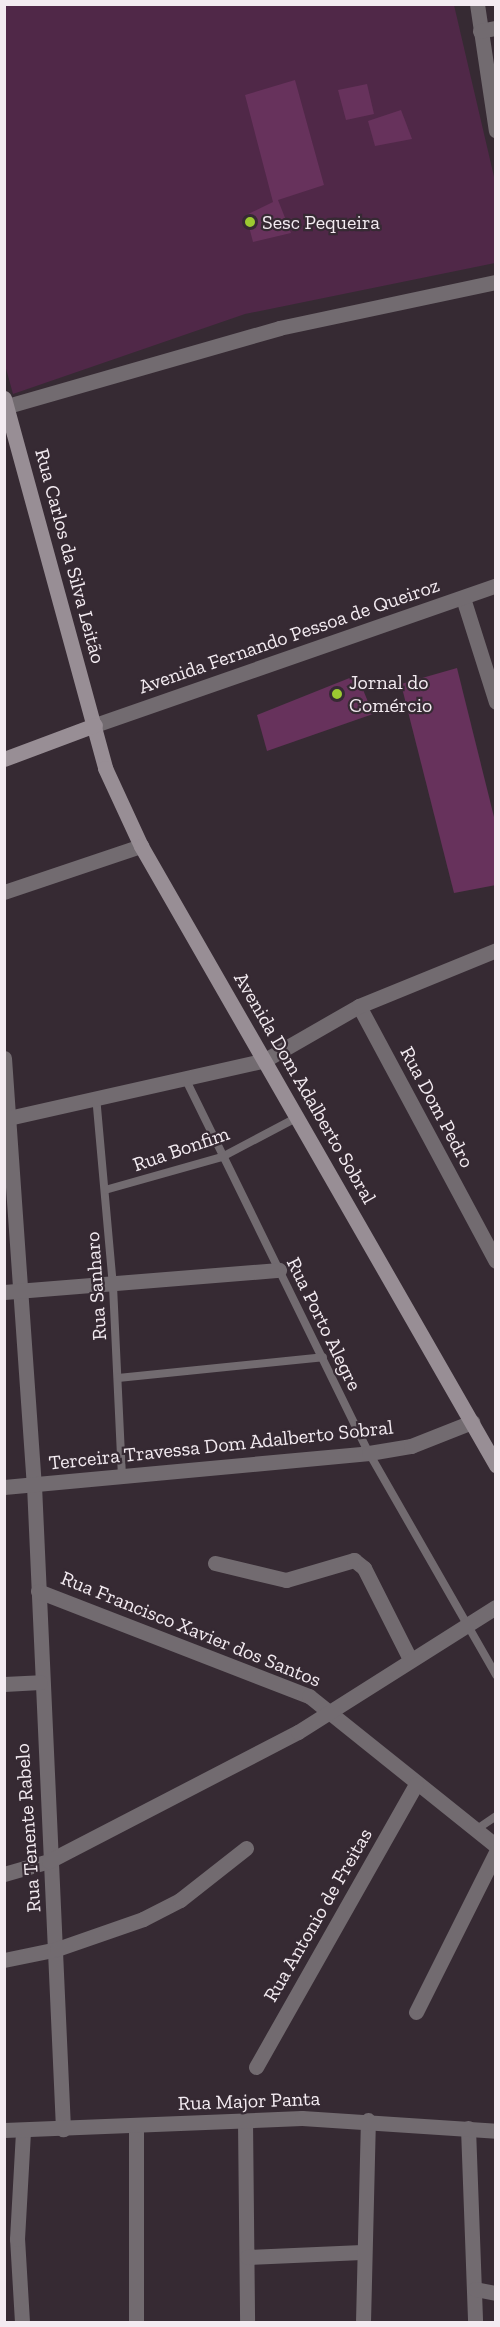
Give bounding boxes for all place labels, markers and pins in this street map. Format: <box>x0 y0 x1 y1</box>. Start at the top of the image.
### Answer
place label: Sesc Pequeira <box>262 210 380 234</box>
marker: Sesc Pequeira <box>243 215 257 229</box>
place label: Jornal do Comércio <box>349 670 432 717</box>
marker: Jornal do Comércio <box>330 687 344 701</box>

